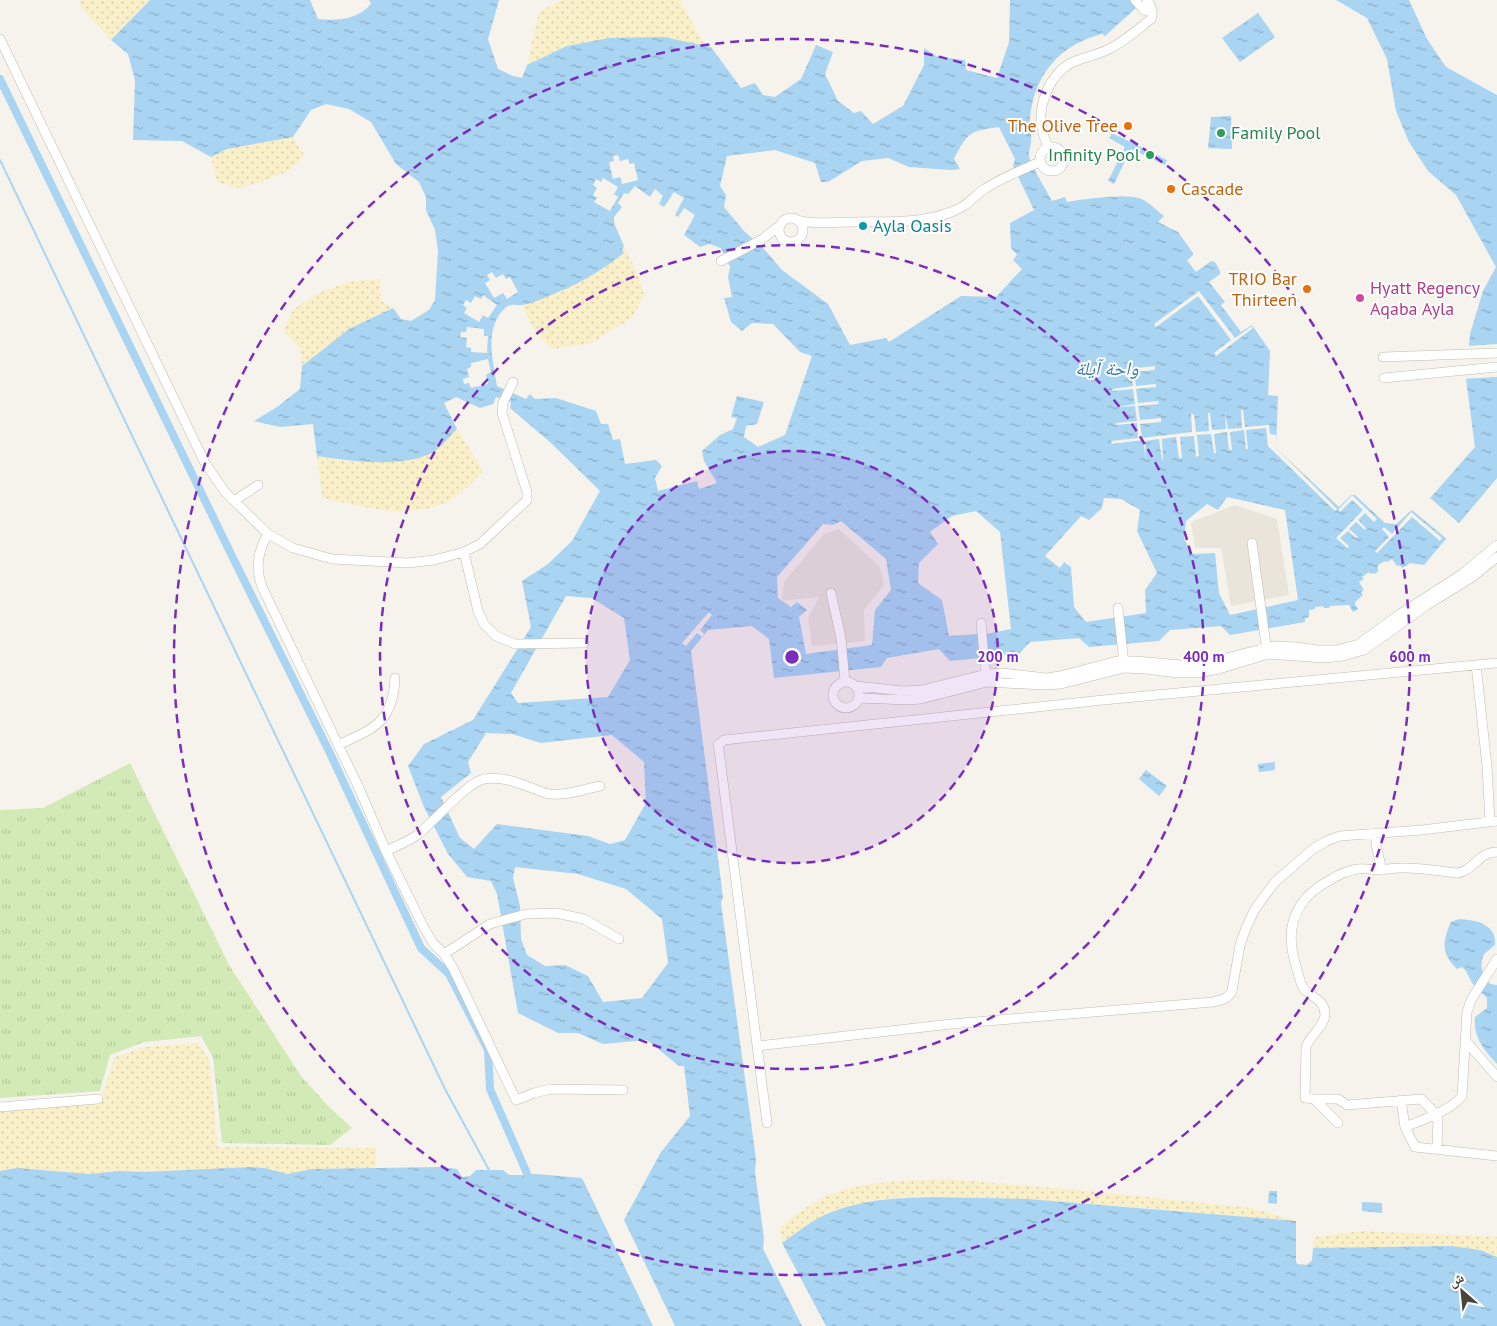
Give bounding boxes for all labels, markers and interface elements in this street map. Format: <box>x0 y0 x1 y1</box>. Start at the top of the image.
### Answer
place label: The Olive Tree <box>1008 114 1118 137</box>
marker: The Olive Tree <box>1122 120 1134 132</box>
place label: Family Pool <box>1231 121 1321 144</box>
marker: Family Pool <box>1215 127 1227 139</box>
place label: Infinity Pool <box>1048 143 1141 166</box>
marker: Infinity Pool <box>1144 149 1156 161</box>
place label: Cascade <box>1181 177 1243 200</box>
marker: Cascade <box>1165 183 1177 195</box>
place label: Ayla Oasis <box>873 214 952 237</box>
marker: Ayla Oasis <box>857 220 869 232</box>
place label: TRIO Bar Thirteen <box>1228 267 1297 311</box>
place label: Hyatt Regency Aqaba Ayla <box>1370 276 1481 320</box>
marker: TRIO Bar Thirteen <box>1301 283 1313 295</box>
marker: Hyatt Regency Aqaba Ayla <box>1354 292 1366 304</box>
water label: واحة آيلة <box>1075 356 1139 380</box>
text: 200 m <box>977 647 1019 666</box>
text: 400 m <box>1183 647 1225 666</box>
text: 600 m <box>1389 647 1431 666</box>
centre of rings <box>783 648 801 666</box>
north arrow <box>1437 1266 1487 1316</box>
text: ش <box>1445 1268 1467 1291</box>

